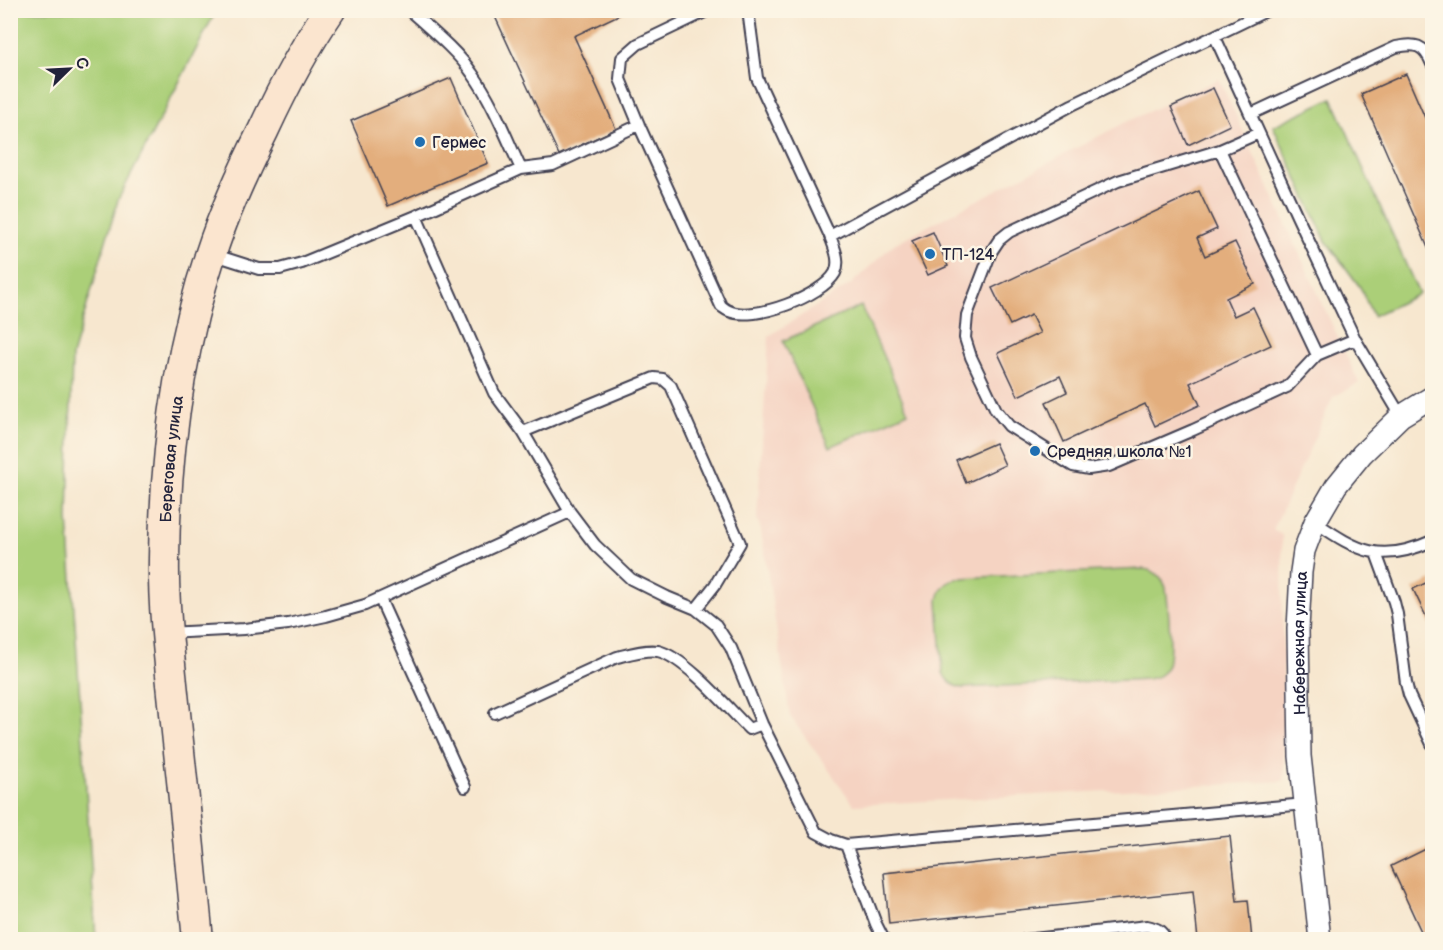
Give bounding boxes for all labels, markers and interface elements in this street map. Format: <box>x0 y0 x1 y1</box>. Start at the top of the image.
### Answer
north arrow <box>39 39 99 99</box>
text: С <box>70 55 92 72</box>
place label: Гермес <box>432 134 486 153</box>
marker: Гермес <box>413 135 427 149</box>
place label: ТП-124 <box>942 246 995 265</box>
marker: ТП-124 <box>923 247 937 261</box>
street label: Береговая улица <box>157 394 188 523</box>
place label: Средняя школа №1 <box>1047 443 1192 462</box>
marker: Средняя школа №1 <box>1028 444 1042 458</box>
street label: Набережная улица <box>1290 570 1312 715</box>

